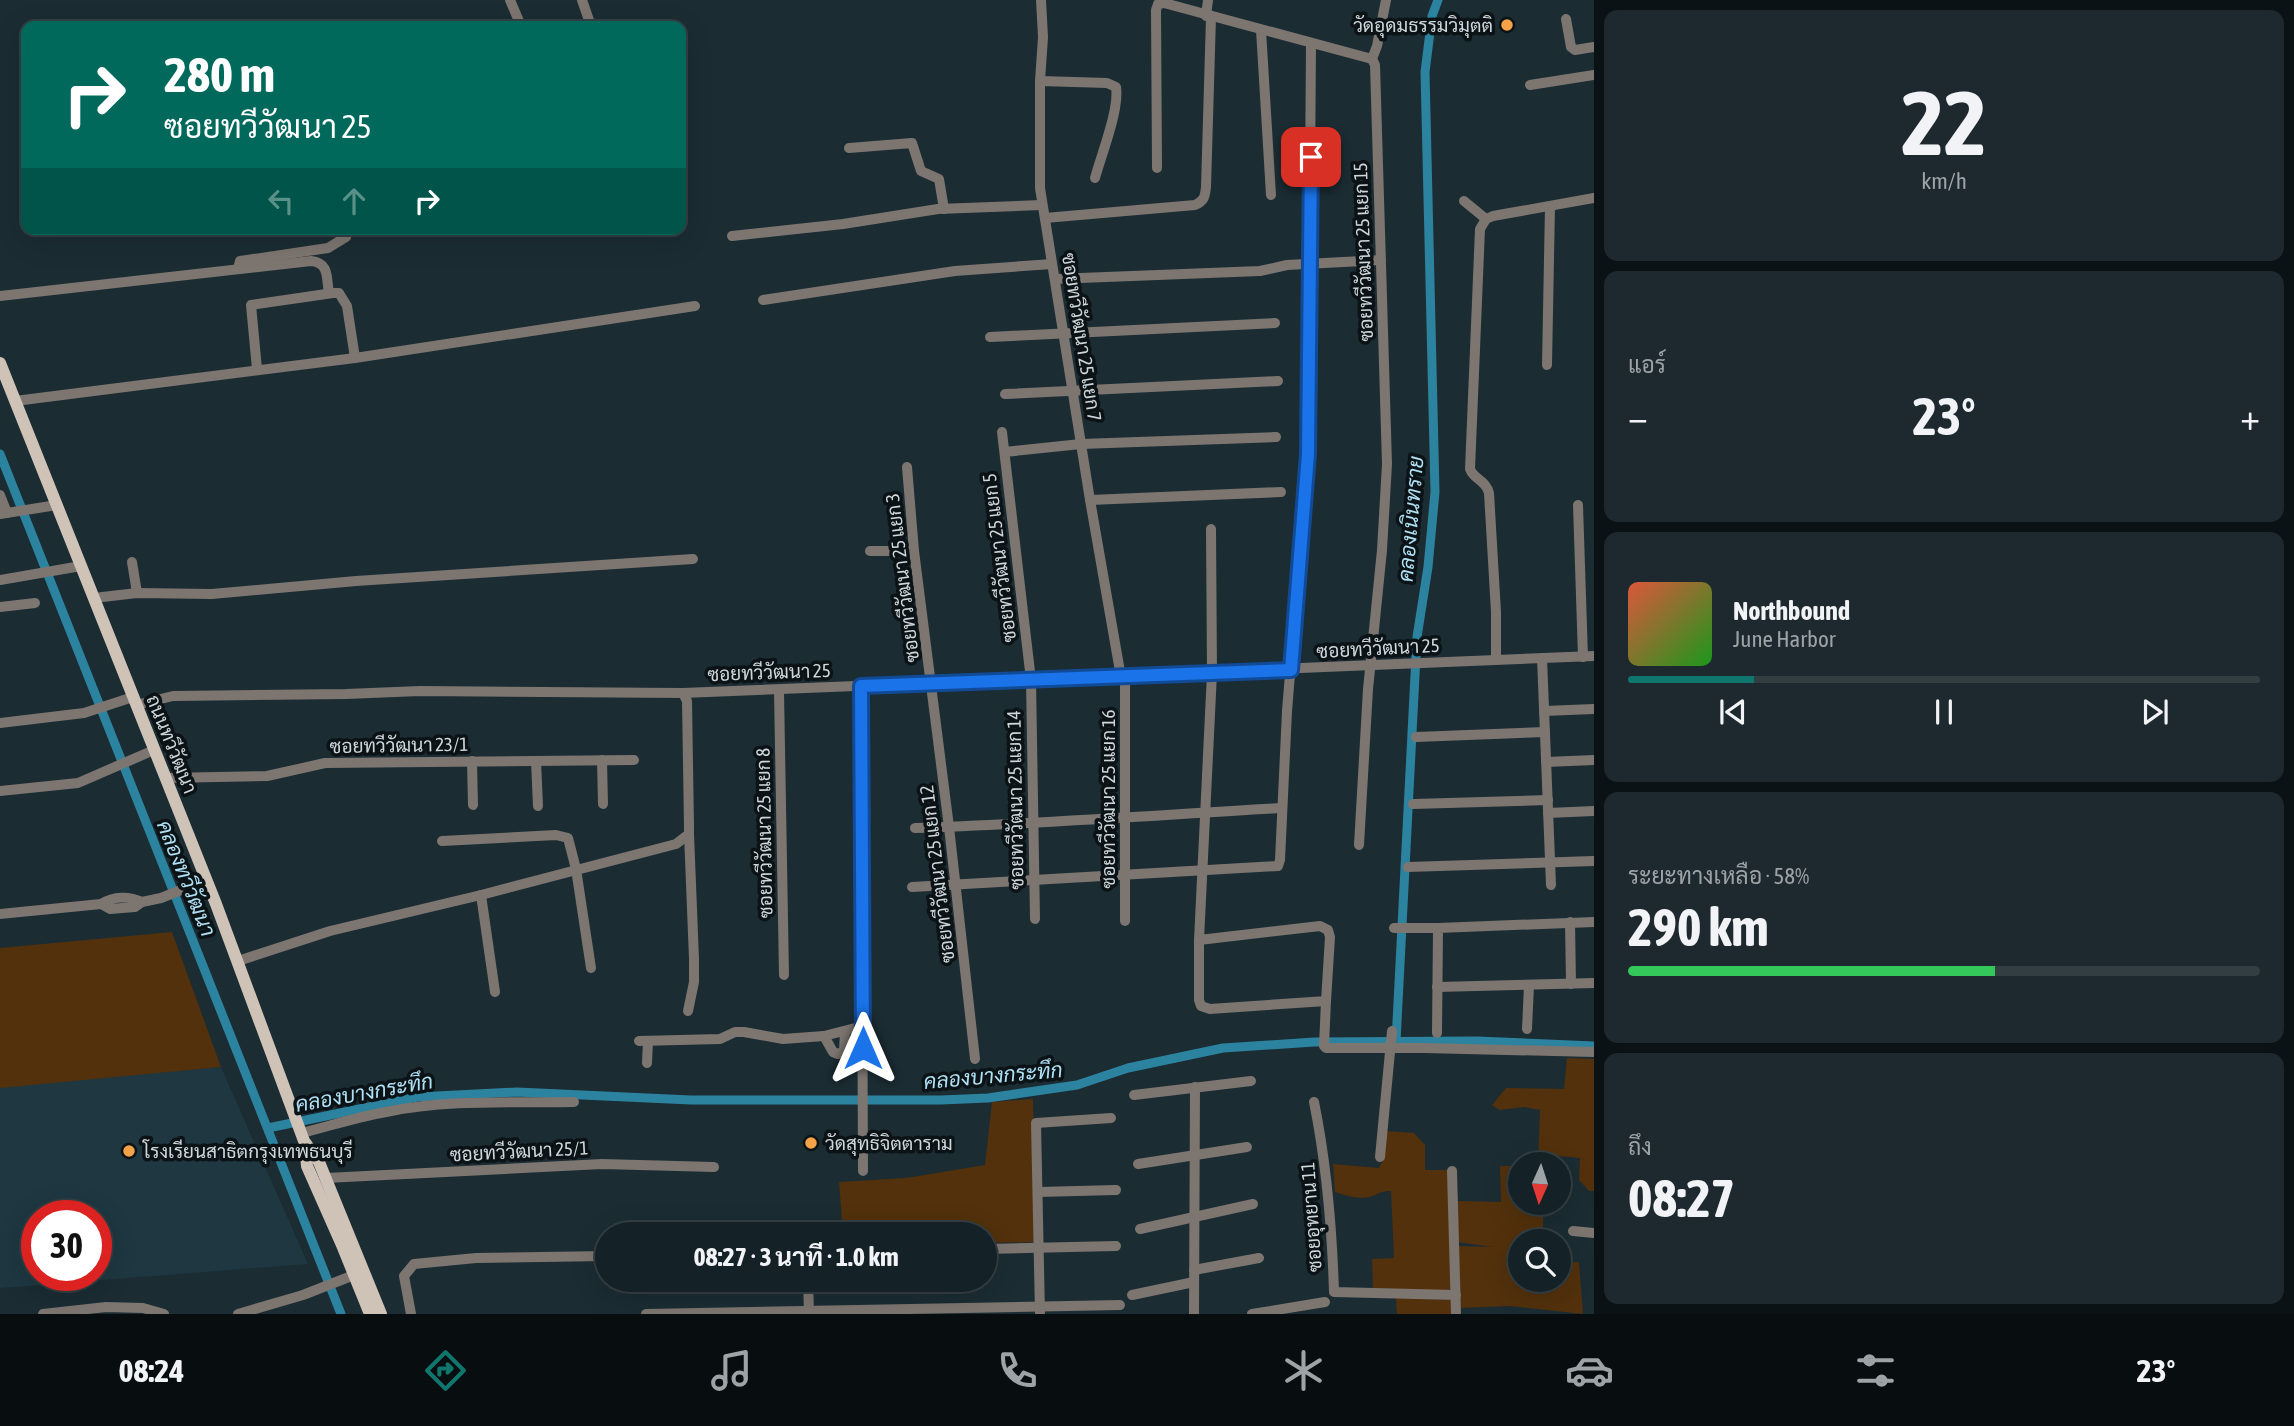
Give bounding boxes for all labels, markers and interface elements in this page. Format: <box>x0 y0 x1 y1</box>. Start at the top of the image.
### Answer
place label: วัดอุดมธรรมวิมุตติ <box>1353 14 1493 38</box>
marker: วัดอุดมธรรมวิมุตติ <box>1499 17 1515 33</box>
text: 280 m <box>164 46 275 102</box>
icon: right <box>49 49 140 140</box>
text: 22 <box>1901 70 1987 174</box>
text: ซอยทวีวัฒนา 25 <box>164 108 372 145</box>
pin <box>1281 127 1341 187</box>
icon: arrive <box>1292 138 1330 176</box>
street label: ซอยทวีวัฒนา 25 แยก 15 <box>1348 162 1377 342</box>
text: km/h <box>1921 168 1967 194</box>
icon: left <box>262 182 300 220</box>
icon: ahead <box>335 182 373 220</box>
icon: right <box>408 182 446 220</box>
street label: ซอยทวีวัฒนา 25 แยก 7 <box>1058 251 1107 423</box>
text: แอร์ <box>1628 352 1666 378</box>
text: 23° <box>1912 386 1976 446</box>
text: − <box>1628 395 1648 438</box>
text: + <box>2240 395 2260 438</box>
water label: คลองเนินทราย <box>1393 455 1427 583</box>
street label: ซอยทวีวัฒนา 25 แยก 5 <box>977 472 1020 644</box>
street label: ซอยทวีวัฒนา 25 แยก 3 <box>880 492 923 664</box>
text: Northbound <box>1733 596 1850 626</box>
text: June Harbor <box>1733 626 1836 652</box>
street label: ซอยทวีวัฒนา 25 <box>1316 633 1440 662</box>
street label: ซอยทวีวัฒนา 25 <box>707 658 831 685</box>
street label: ถนนทวีวัฒนา <box>142 691 203 796</box>
icon: previous <box>1714 693 1752 731</box>
icon: pause <box>1925 693 1963 731</box>
icon: next <box>2136 693 2174 731</box>
street label: ซอยทวีวัฒนา 25 แยก 16 <box>1096 709 1119 889</box>
street label: ซอยทวีวัฒนา 25 แยก 14 <box>1001 710 1028 890</box>
street label: ซอยทวีวัฒนา 23/1 <box>330 732 468 757</box>
street label: ซอยทวีวัฒนา 25 แยก 8 <box>751 748 776 918</box>
street label: ซอยทวีวัฒนา 25 แยก 12 <box>914 784 959 964</box>
water label: คลองทวีวัฒนา <box>153 816 221 940</box>
text: ระยะทางเหลือ · 58% <box>1628 863 1809 889</box>
text: 290 km <box>1628 897 1769 957</box>
position arrow <box>826 1011 900 1085</box>
water label: คลองบางกระทึก <box>923 1057 1063 1093</box>
water label: คลองบางกระทึก <box>293 1068 435 1116</box>
place label: วัดสุทธิจิตตาราม <box>825 1132 953 1156</box>
text: ถึง <box>1628 1134 1652 1160</box>
street label: ซอยทวีวัฒนา 25/1 <box>449 1135 589 1166</box>
marker: วัดสุทธิจิตตาราม <box>803 1135 819 1151</box>
place label: โรงเรียนสาธิตกรุงเทพธนบุรี <box>142 1139 353 1164</box>
marker: โรงเรียนสาธิตกรุงเทพธนบุรี <box>121 1143 137 1159</box>
north arrow <box>1508 1152 1572 1214</box>
map controls <box>1508 1152 1571 1292</box>
street label: ซอยอุทยาน 11 <box>1296 1161 1328 1273</box>
text: 08:27 <box>1628 1168 1735 1228</box>
speed limit sign: 30 <box>21 1200 112 1291</box>
button: search <box>1508 1229 1571 1292</box>
text: 08:27 · 3 นาที · 1.0 km <box>693 1242 899 1272</box>
icon: directions <box>421 1346 470 1395</box>
icon: music <box>707 1346 756 1395</box>
icon: phone <box>993 1346 1042 1395</box>
icon: climate <box>1279 1346 1328 1395</box>
icon: car <box>1565 1346 1614 1395</box>
icon: filters <box>1851 1346 1900 1395</box>
text: 08:24 <box>118 1352 184 1389</box>
text: 23° <box>2137 1352 2175 1389</box>

